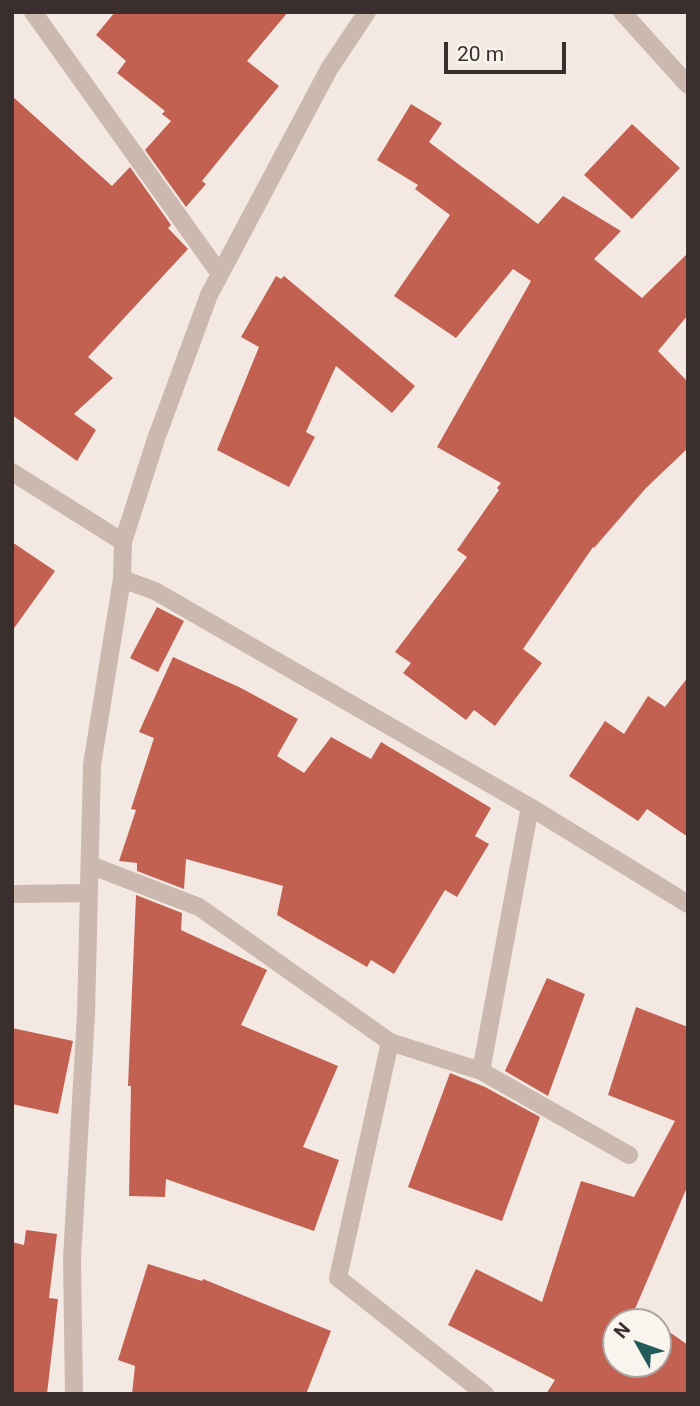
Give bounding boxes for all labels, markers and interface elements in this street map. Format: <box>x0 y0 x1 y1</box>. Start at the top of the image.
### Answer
scale bar <box>448 28 570 72</box>
text: 20 m <box>457 42 504 66</box>
north arrow <box>602 1308 672 1378</box>
text: N <box>609 1318 635 1343</box>

